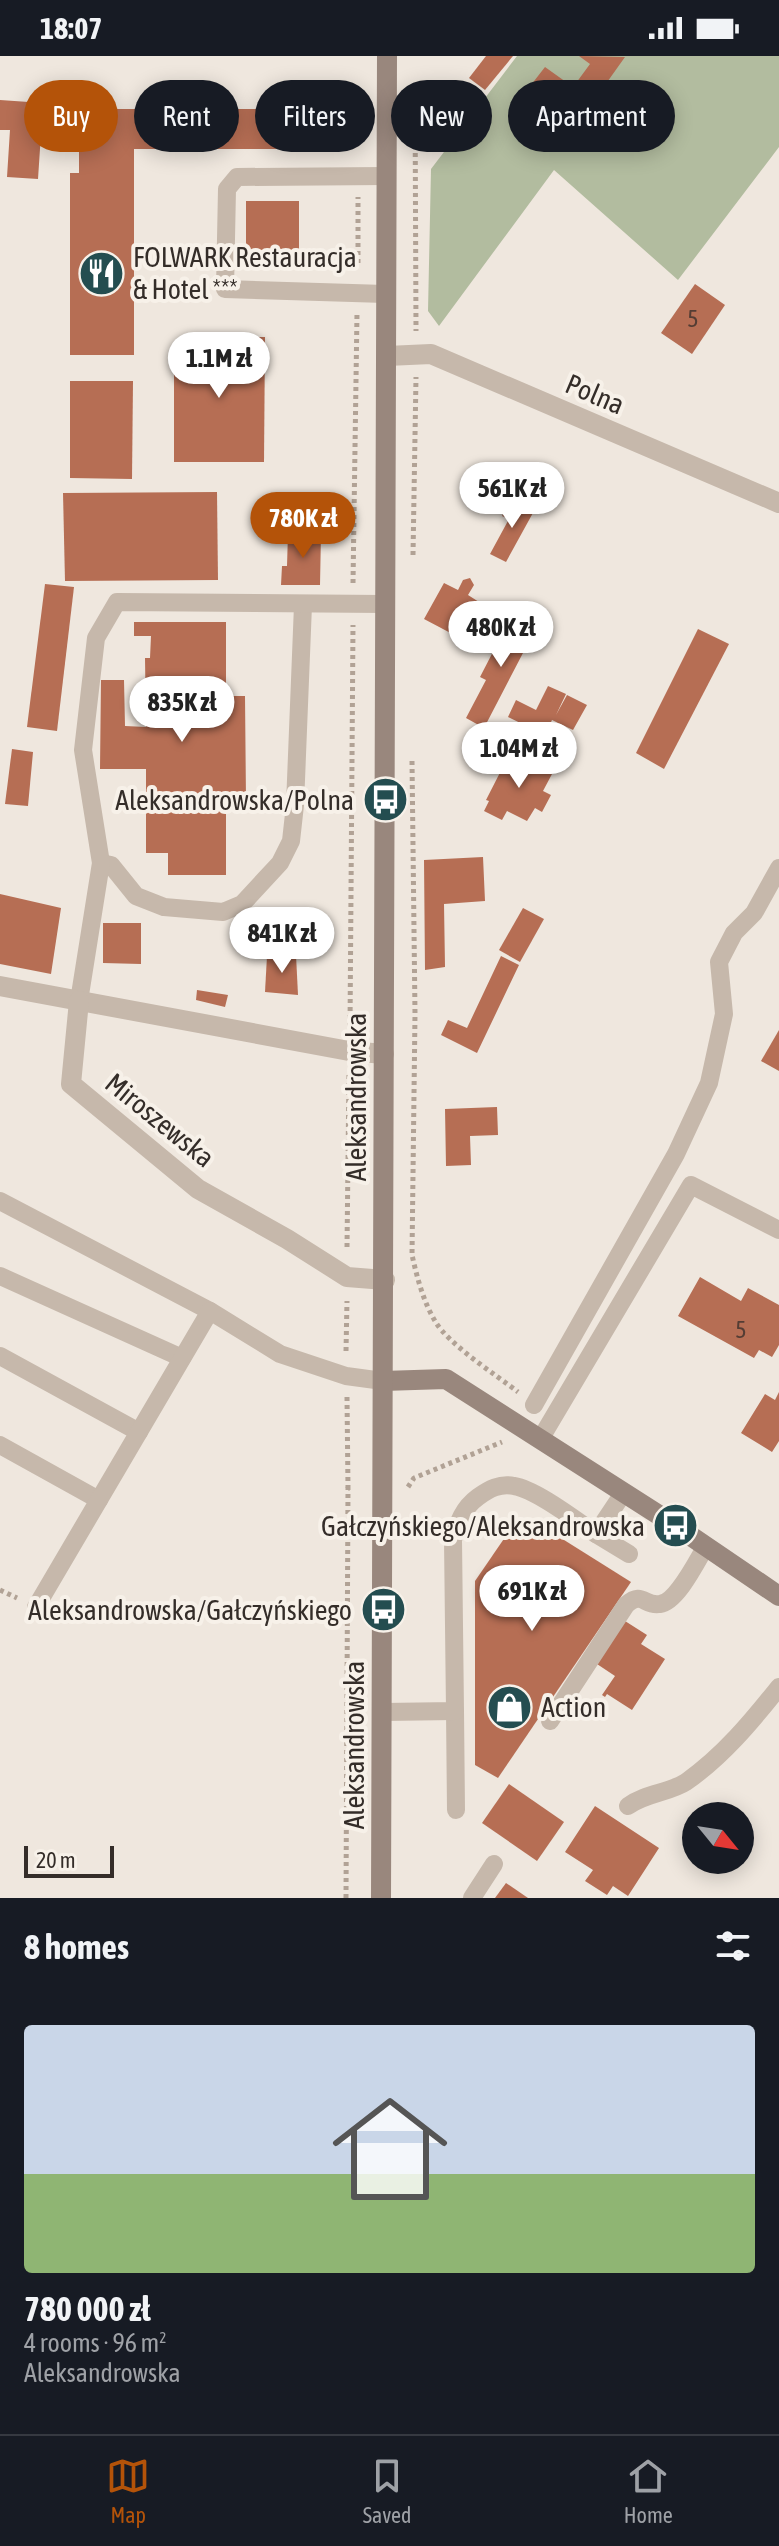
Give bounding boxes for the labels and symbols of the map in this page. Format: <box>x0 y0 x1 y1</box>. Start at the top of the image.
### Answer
place label: FOLWARK Restauracja & Hotel *** <box>133 241 357 305</box>
restaurant icon: FOLWARK Restauracja & Hotel *** <box>78 249 126 297</box>
house number: 5 <box>687 305 699 332</box>
pin: 1.1M zł <box>145 332 293 400</box>
street label: Polna <box>561 367 629 421</box>
pin: 561K zł <box>438 462 586 530</box>
pin: 780K zł <box>229 492 377 560</box>
pin: 480K zł <box>427 601 575 669</box>
pin: 835K zł <box>108 676 256 744</box>
pin: 1.04M zł <box>436 722 602 790</box>
bus stop icon: Aleksandrowska/Polna <box>361 776 409 824</box>
place label: Aleksandrowska/Polna <box>115 784 354 816</box>
pin: 841K zł <box>208 907 356 975</box>
street label: Aleksandrowska <box>340 1013 372 1181</box>
street label: Miroszewska <box>99 1066 221 1174</box>
house number: 5 <box>735 1316 747 1343</box>
bus stop icon: Gałczyńskiego/Aleksandrowska <box>652 1502 700 1550</box>
place label: Gałczyńskiego/Aleksandrowska <box>321 1510 645 1542</box>
pin: 691K zł <box>458 1565 606 1633</box>
bus stop icon: Aleksandrowska/Gałczyńskiego <box>359 1586 407 1634</box>
place label: Aleksandrowska/Gałczyńskiego <box>28 1594 352 1626</box>
street label: Aleksandrowska <box>338 1661 370 1829</box>
shop icon: Action <box>486 1683 534 1731</box>
place label: Action <box>541 1691 606 1723</box>
north arrow <box>682 1802 754 1874</box>
scale bar <box>24 1842 114 1878</box>

